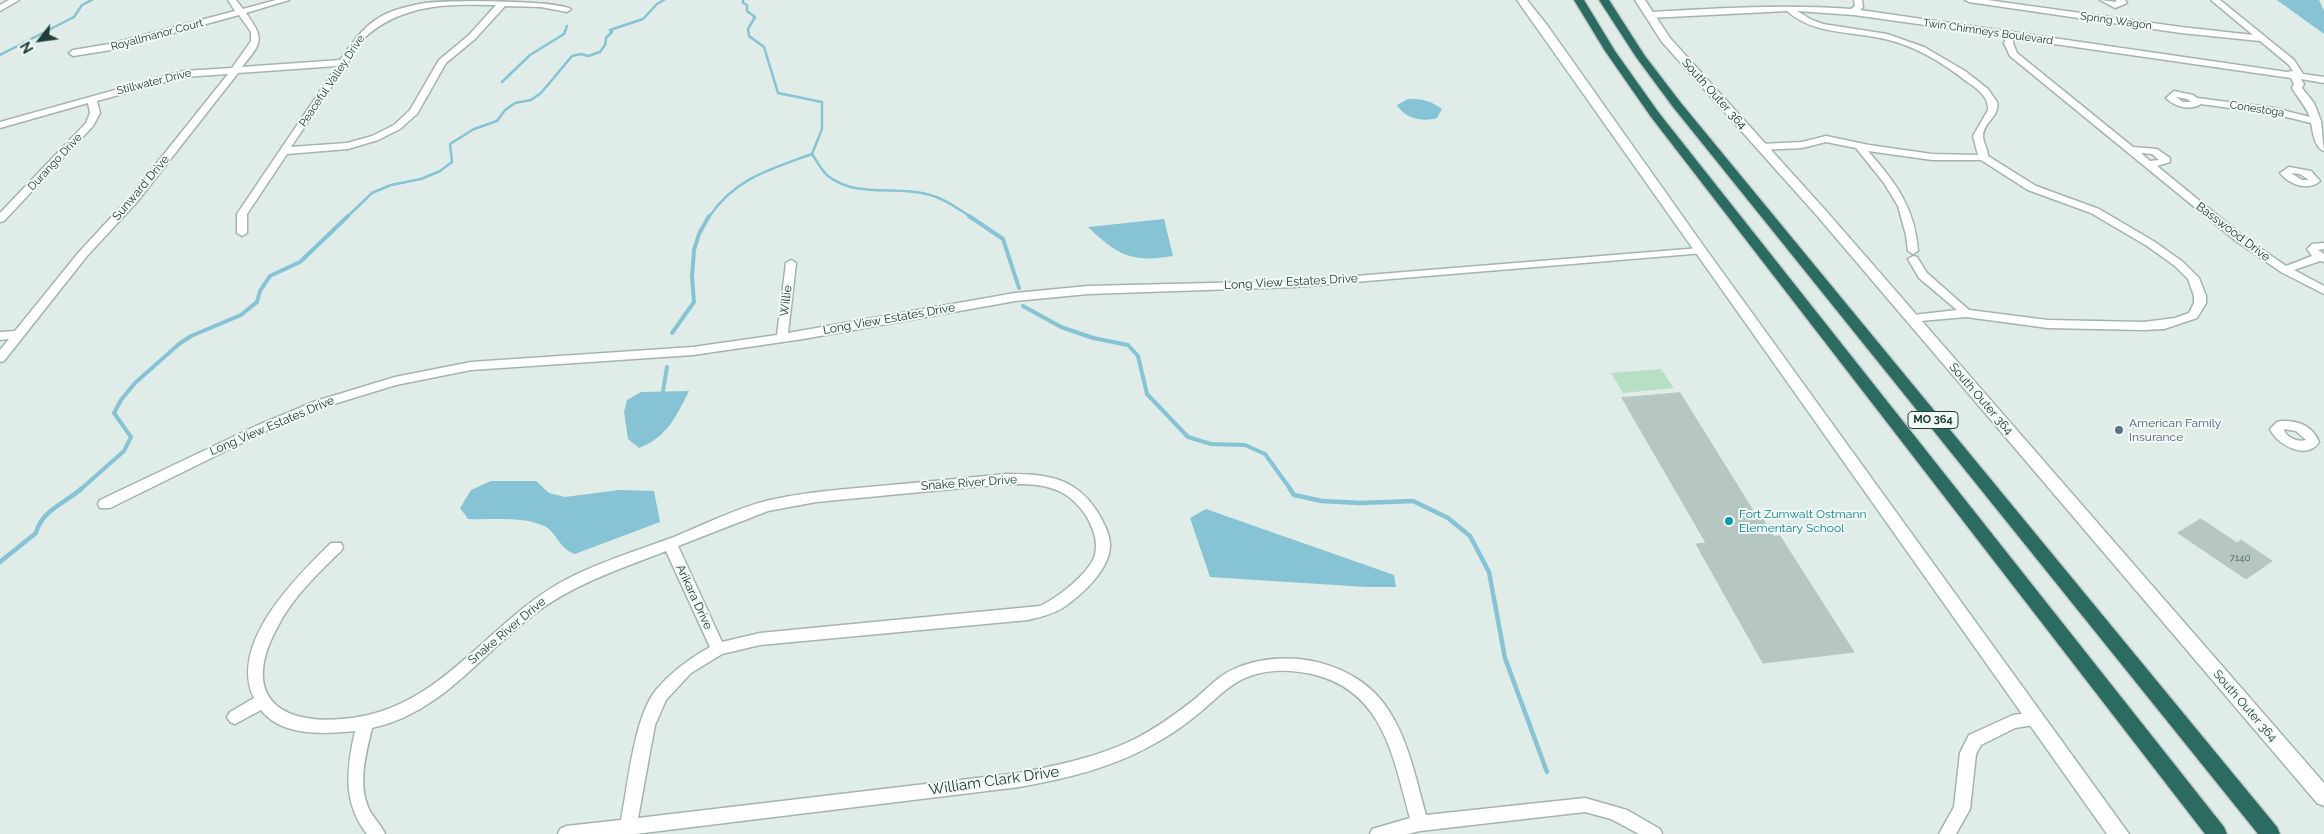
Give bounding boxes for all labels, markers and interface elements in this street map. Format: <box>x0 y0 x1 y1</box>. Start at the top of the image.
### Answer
street label: Spring Wagon <box>2079 9 2153 33</box>
north arrow <box>15 15 65 65</box>
street label: Royallmanor Court <box>109 16 205 54</box>
street label: Twin Chimneys Boulevard <box>1922 16 2054 48</box>
street label: Peaceful Valley Drive <box>296 33 368 129</box>
text: N <box>17 39 37 56</box>
street label: South Outer 364 <box>1678 56 1750 132</box>
street label: Stillwater Drive <box>115 66 193 98</box>
street label: Conestoga <box>2229 98 2285 120</box>
street label: Durango Drive <box>25 131 85 193</box>
street label: Sunward Drive <box>110 152 172 224</box>
street label: Basswood Drive <box>2193 199 2273 265</box>
street label: Long View Estates Drive <box>1224 271 1358 293</box>
street label: Willie <box>777 285 795 317</box>
street label: Long View Estates Drive <box>822 300 956 338</box>
street label: South Outer 364 <box>1946 360 2016 438</box>
street label: Long View Estates Drive <box>208 393 336 459</box>
road number: MO 364 <box>1908 412 1958 428</box>
place label: American Family Insurance <box>2129 416 2221 444</box>
marker: American Family Insurance <box>2113 424 2125 436</box>
street label: Snake River Drive <box>920 472 1018 494</box>
place label: Fort Zumwalt Ostmann Elementary School <box>1739 507 1866 535</box>
marker: Fort Zumwalt Ostmann Elementary School <box>1723 515 1735 527</box>
house number: 7140 <box>2229 552 2251 564</box>
street label: Arikara Drive <box>673 562 715 632</box>
street label: Snake River Drive <box>465 594 549 668</box>
street label: South Outer 364 <box>2210 667 2280 745</box>
street label: William Clark Drive <box>928 763 1060 799</box>

